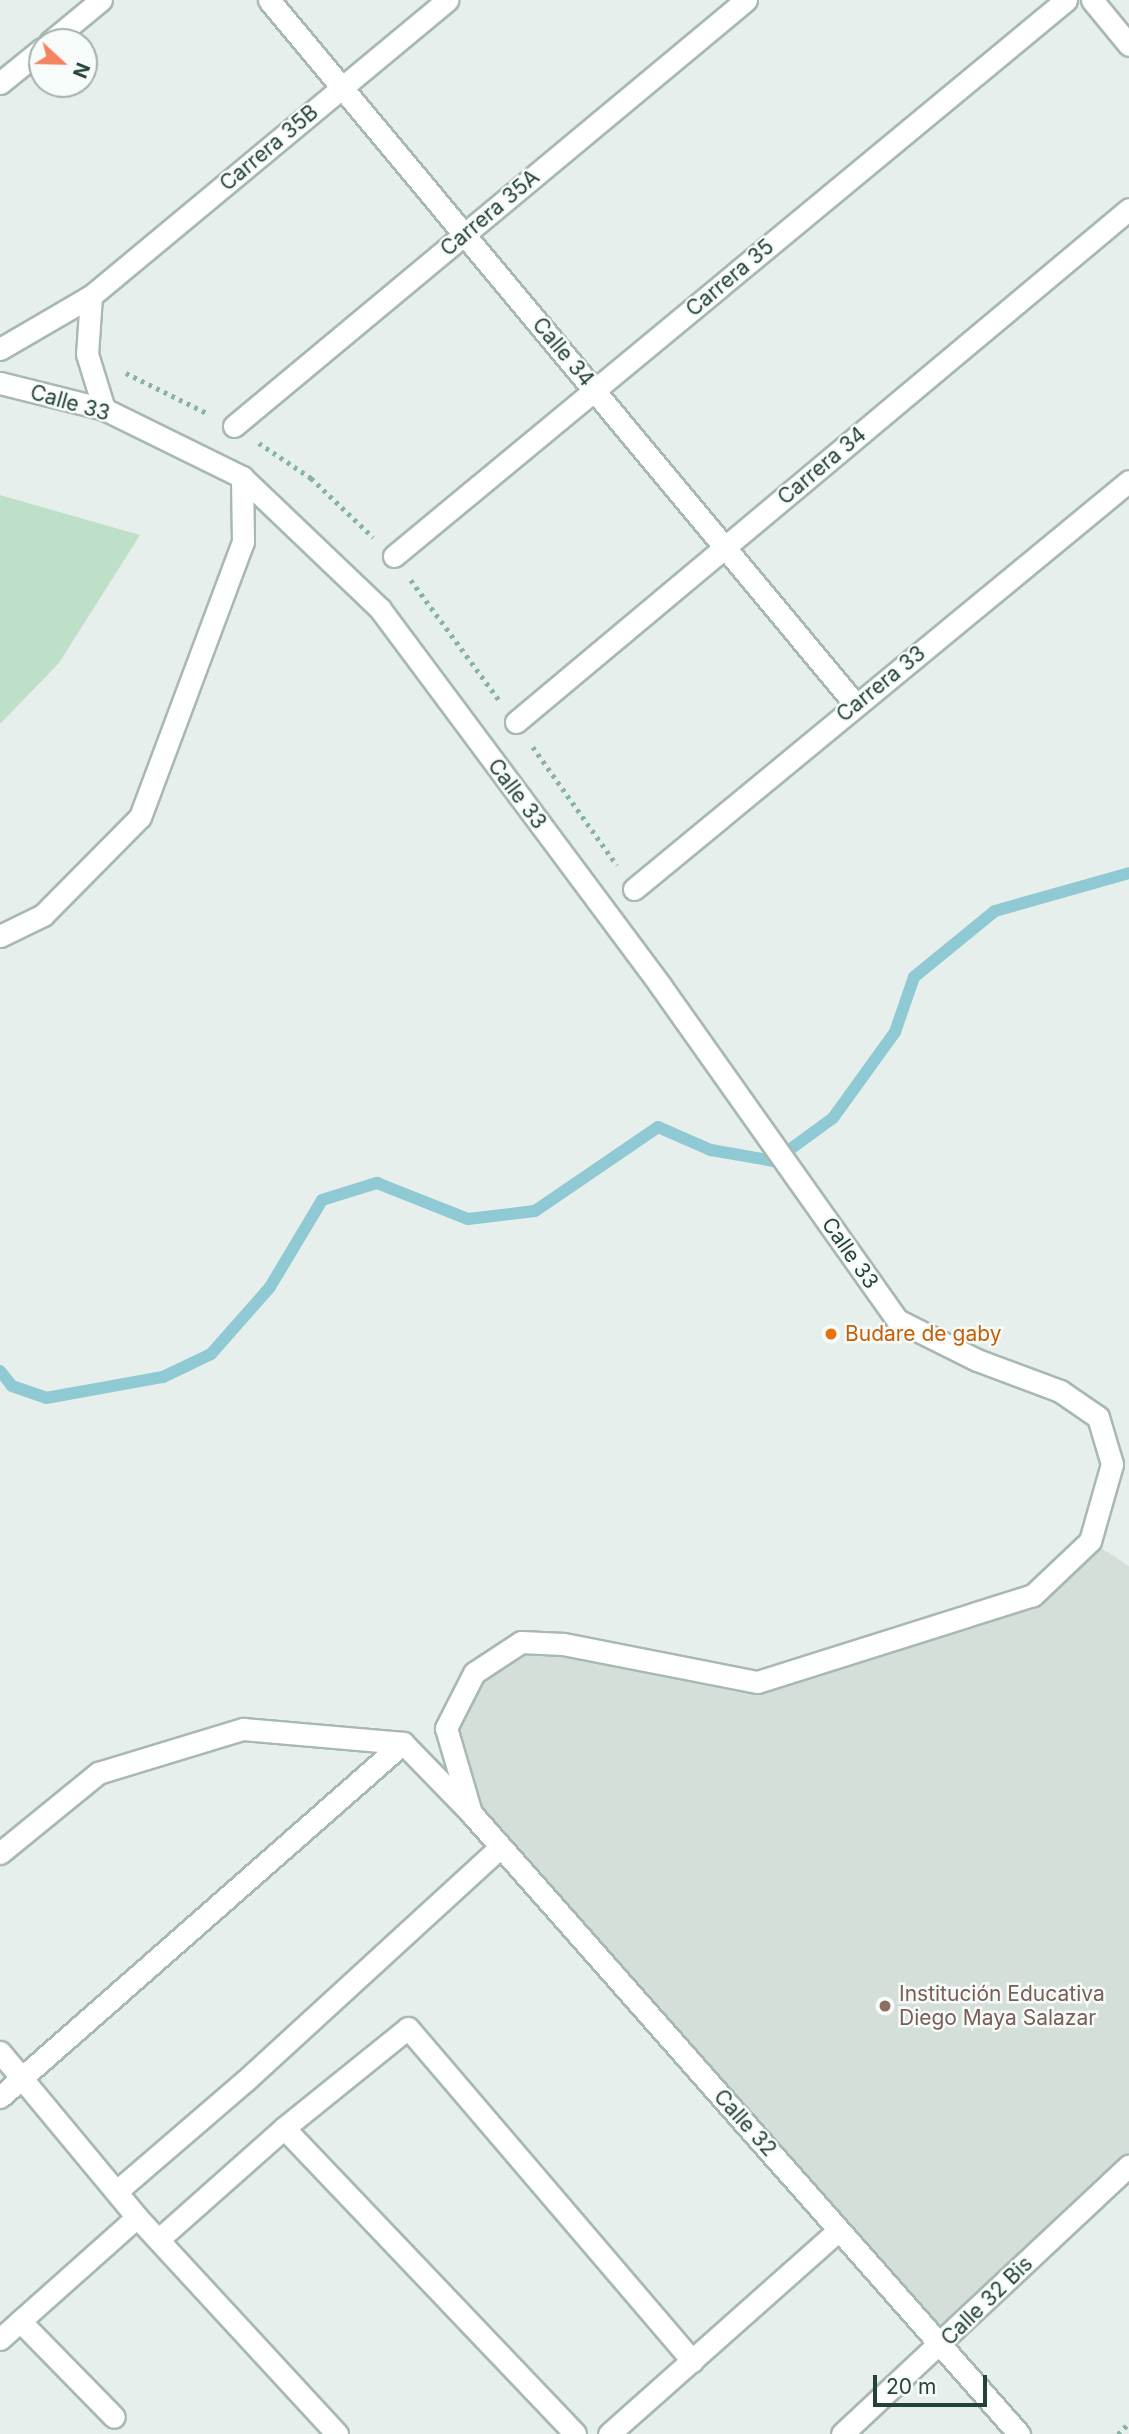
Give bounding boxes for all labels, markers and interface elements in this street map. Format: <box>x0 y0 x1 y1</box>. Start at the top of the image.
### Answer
north arrow <box>28 28 98 98</box>
text: N <box>68 59 94 81</box>
street label: Carrera 35B <box>215 100 323 196</box>
street label: Carrera 35A <box>436 164 544 262</box>
street label: Carrera 35 <box>681 234 779 322</box>
street label: Calle 34 <box>527 312 599 392</box>
street label: Calle 33 <box>27 380 113 426</box>
street label: Carrera 34 <box>773 422 871 510</box>
street label: Carrera 33 <box>832 641 930 727</box>
street label: Calle 33 <box>482 754 552 834</box>
street label: Calle 33 <box>816 1212 884 1294</box>
place label: Budare de gaby <box>845 1321 1001 1347</box>
marker: Budare de gaby <box>823 1326 839 1342</box>
place label: Institución Educativa Diego Maya Salazar <box>899 1981 1105 2031</box>
marker: Institución Educativa Diego Maya Salazar <box>877 1998 893 2014</box>
street label: Calle 32 <box>708 2084 782 2162</box>
street label: Calle 32 Bis <box>936 2251 1038 2351</box>
scale bar <box>877 2360 991 2404</box>
text: 20 m <box>886 2374 936 2399</box>

